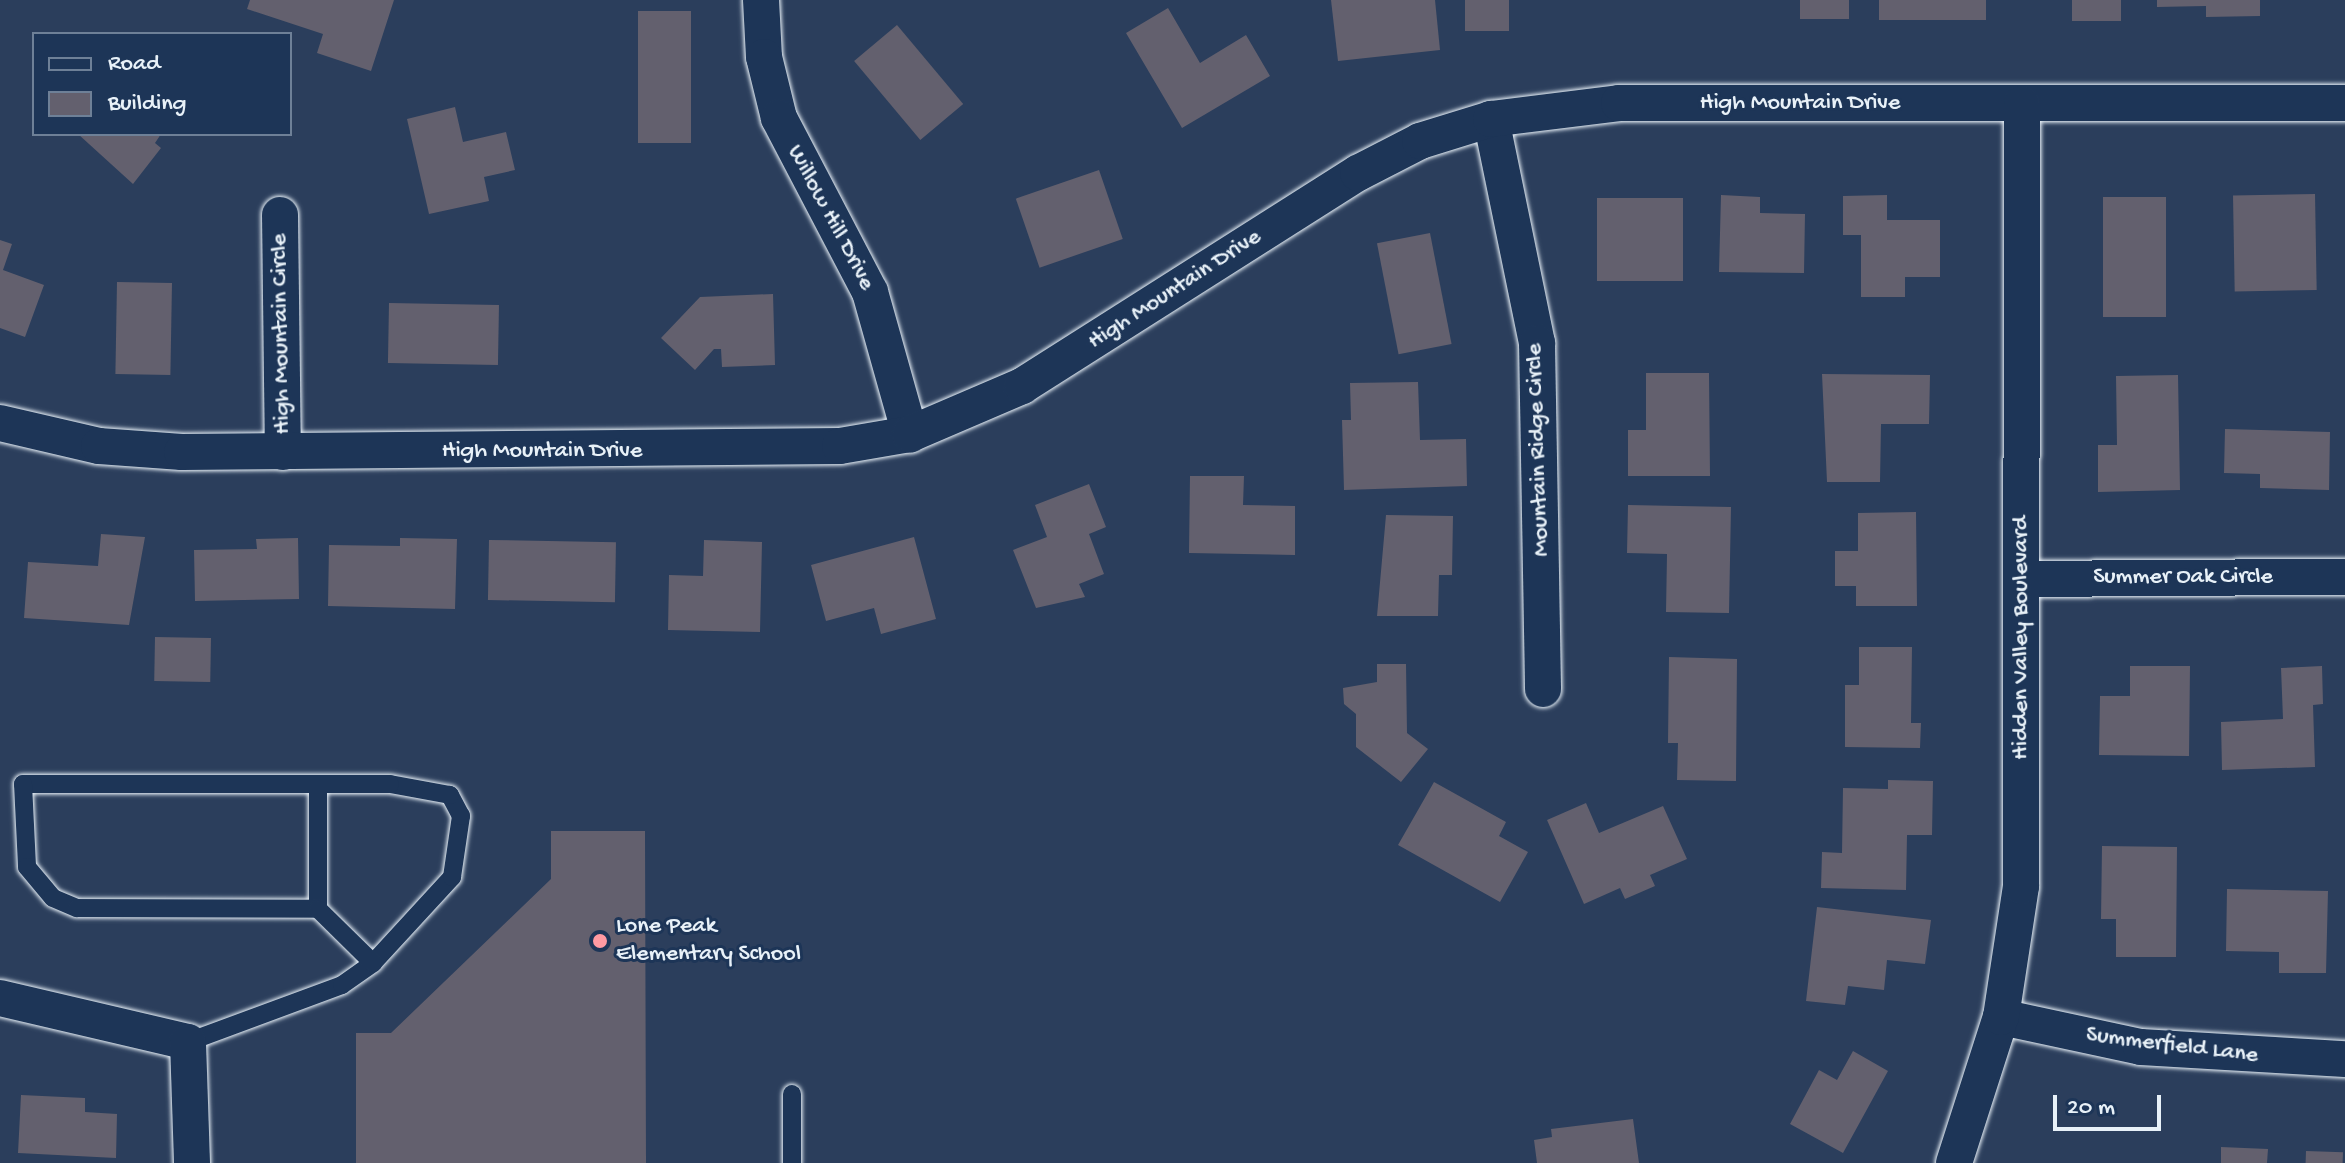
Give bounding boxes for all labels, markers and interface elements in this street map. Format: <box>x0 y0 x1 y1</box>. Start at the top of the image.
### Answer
legend <box>32 32 292 136</box>
text: Road <box>108 50 160 79</box>
text: Building <box>108 90 186 119</box>
street label: High Mountain Drive <box>1700 90 1900 118</box>
street label: Willow Hill Drive <box>780 140 880 296</box>
street label: High Mountain Drive <box>1083 223 1267 357</box>
street label: High Mountain Circle <box>266 233 298 435</box>
street label: Mountain Ridge Circle <box>1521 343 1557 557</box>
street label: High Mountain Drive <box>442 438 642 466</box>
street label: Hidden Valley Boulevard <box>2008 516 2036 760</box>
street label: Summer Oak Circle <box>2093 564 2273 592</box>
place label: Lone Peak Elementary School <box>616 913 801 969</box>
marker: Lone Peak Elementary School <box>591 932 609 950</box>
street label: Summerfield Lane <box>2084 1021 2260 1071</box>
scale bar <box>2057 1079 2165 1129</box>
text: 20 m <box>2067 1094 2115 1123</box>

